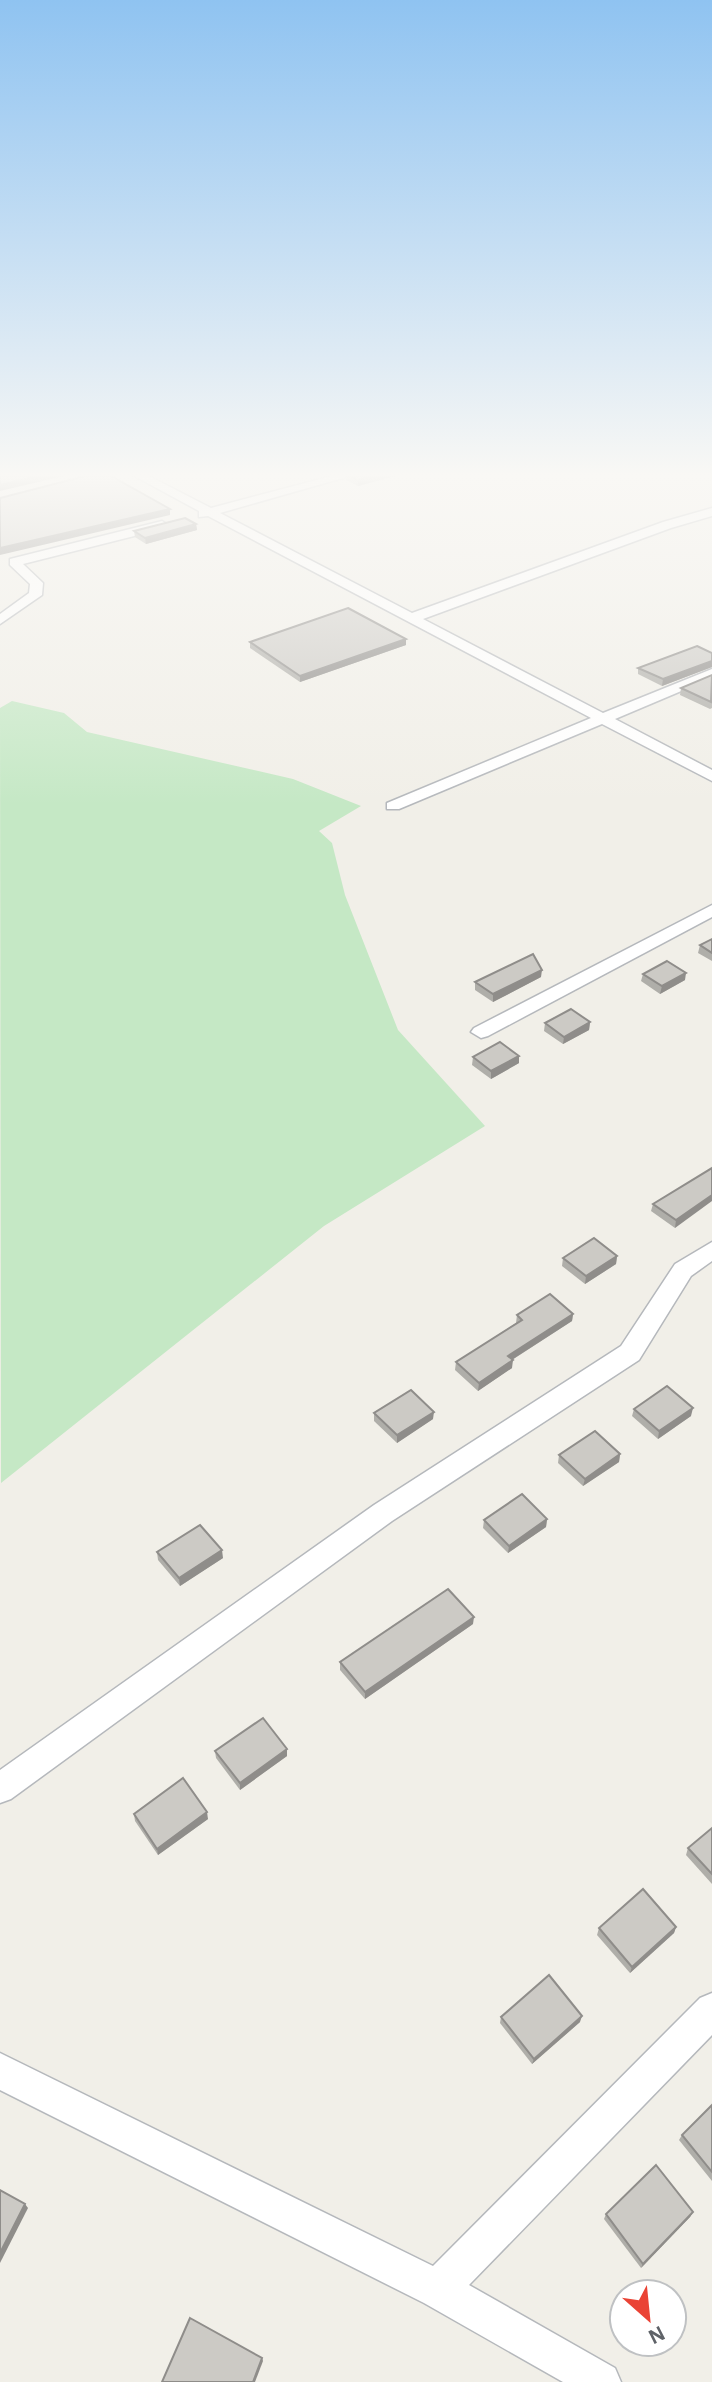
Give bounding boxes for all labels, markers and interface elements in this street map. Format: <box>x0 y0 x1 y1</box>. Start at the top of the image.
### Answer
north arrow <box>608 2278 688 2358</box>
text: N <box>645 2322 668 2348</box>

